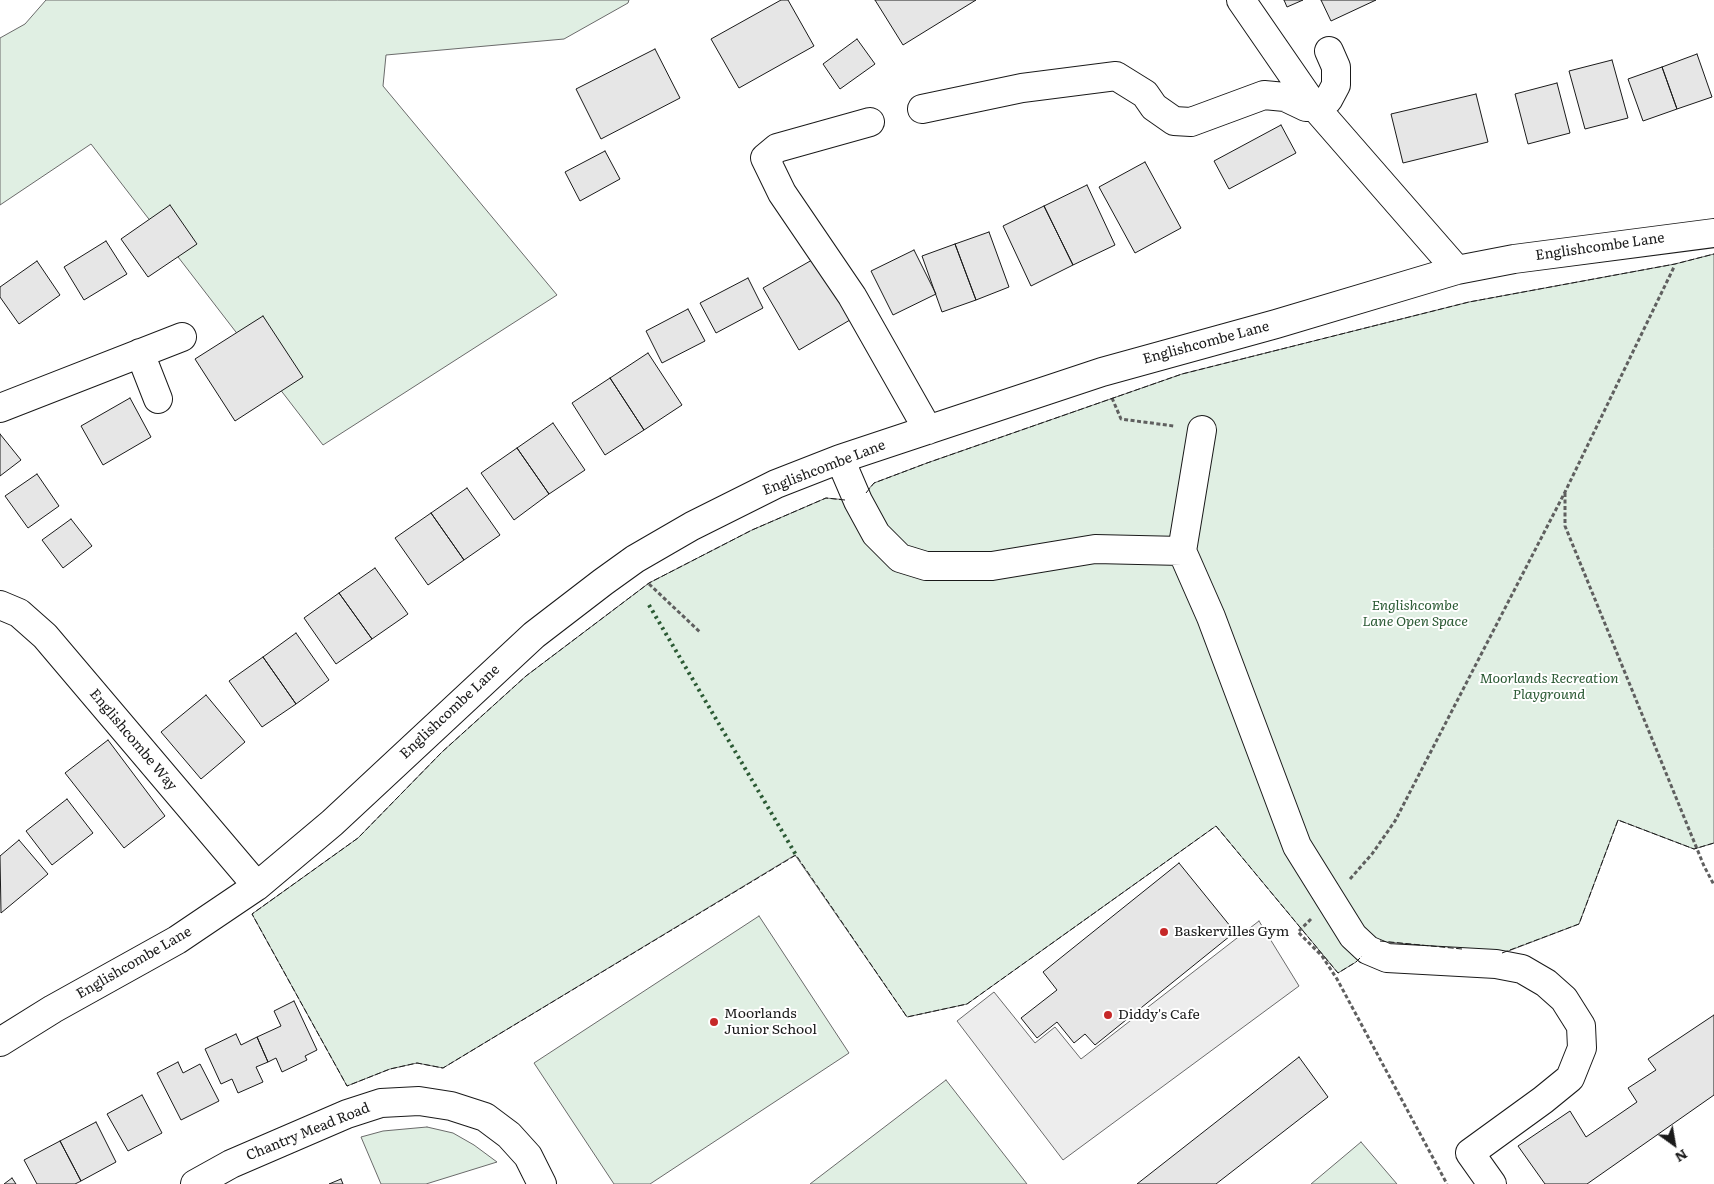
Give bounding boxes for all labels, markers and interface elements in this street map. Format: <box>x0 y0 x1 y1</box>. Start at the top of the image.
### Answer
street label: Englishcombe Lane <box>1534 230 1666 264</box>
street label: Englishcombe Lane <box>1141 318 1271 368</box>
street label: Englishcombe Lane <box>760 437 888 499</box>
park label: Englishcombe Lane Open Space <box>1362 598 1468 630</box>
street label: Englishcombe Lane <box>397 661 503 763</box>
park label: Moorlands Recreation Playground <box>1479 671 1619 704</box>
street label: Englishcombe Way <box>86 686 180 794</box>
street label: Englishcombe Lane <box>73 923 195 1003</box>
place label: Baskervilles Gym <box>1174 924 1289 940</box>
marker: Baskervilles Gym <box>1158 926 1170 938</box>
place label: Moorlands Junior School <box>724 1006 817 1038</box>
place label: Diddy's Cafe <box>1118 1007 1200 1023</box>
marker: Diddy's Cafe <box>1102 1009 1114 1021</box>
marker: Moorlands Junior School <box>708 1016 720 1028</box>
street label: Chantry Mead Road <box>244 1100 372 1164</box>
north arrow <box>1649 1119 1699 1169</box>
text: N <box>1672 1145 1692 1168</box>

